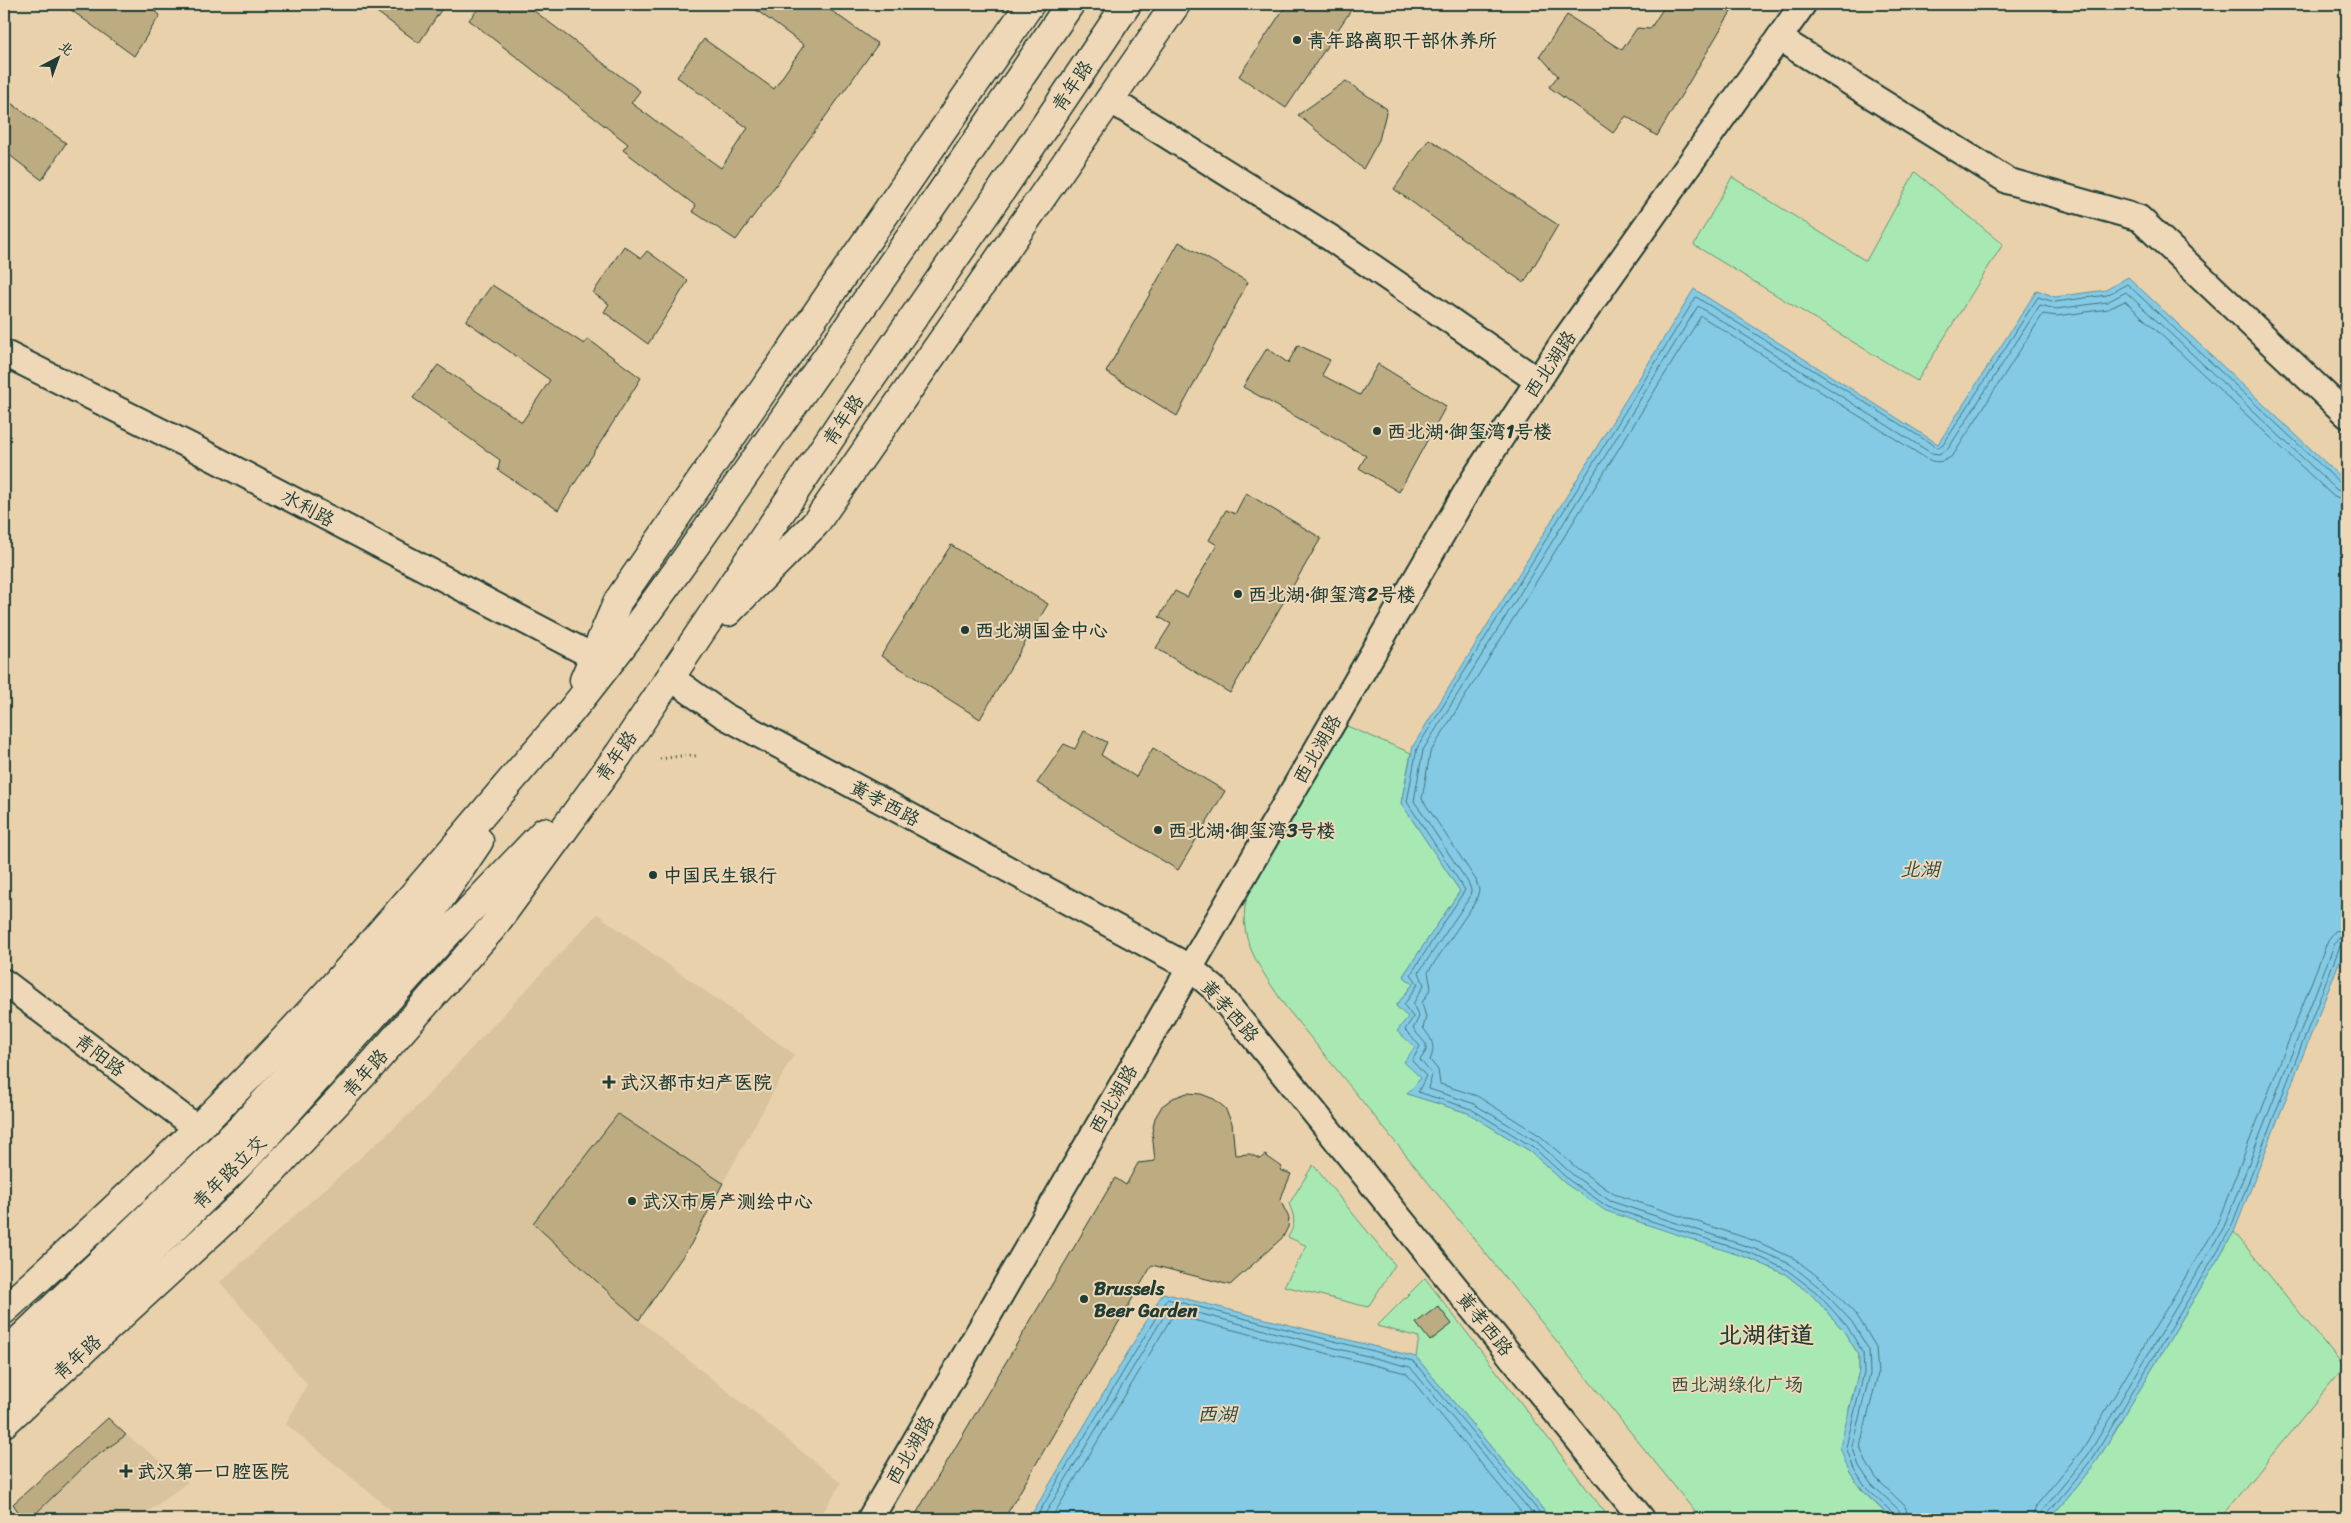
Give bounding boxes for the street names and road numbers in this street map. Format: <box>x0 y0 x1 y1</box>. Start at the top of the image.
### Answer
street label: 青年路 <box>1042 53 1102 119</box>
street label: 西北湖路 <box>1515 323 1585 405</box>
street label: 青年路 <box>813 387 873 453</box>
street label: 水利路 <box>275 480 341 536</box>
street label: 西北湖路 <box>1284 708 1350 790</box>
street label: 青年路 <box>586 723 646 789</box>
street label: 黄孝西路 <box>844 771 926 835</box>
street label: 黄孝西路 <box>1192 972 1268 1050</box>
street label: 青阳路 <box>67 1025 133 1085</box>
street label: 青年路 <box>334 1041 396 1105</box>
street label: 西北湖路 <box>1080 1058 1146 1140</box>
street label: 青年路立交 <box>184 1127 274 1217</box>
street label: 黄孝西路 <box>1448 1284 1522 1364</box>
street label: 青年路 <box>45 1326 109 1388</box>
street label: 西北湖路 <box>877 1409 943 1491</box>

